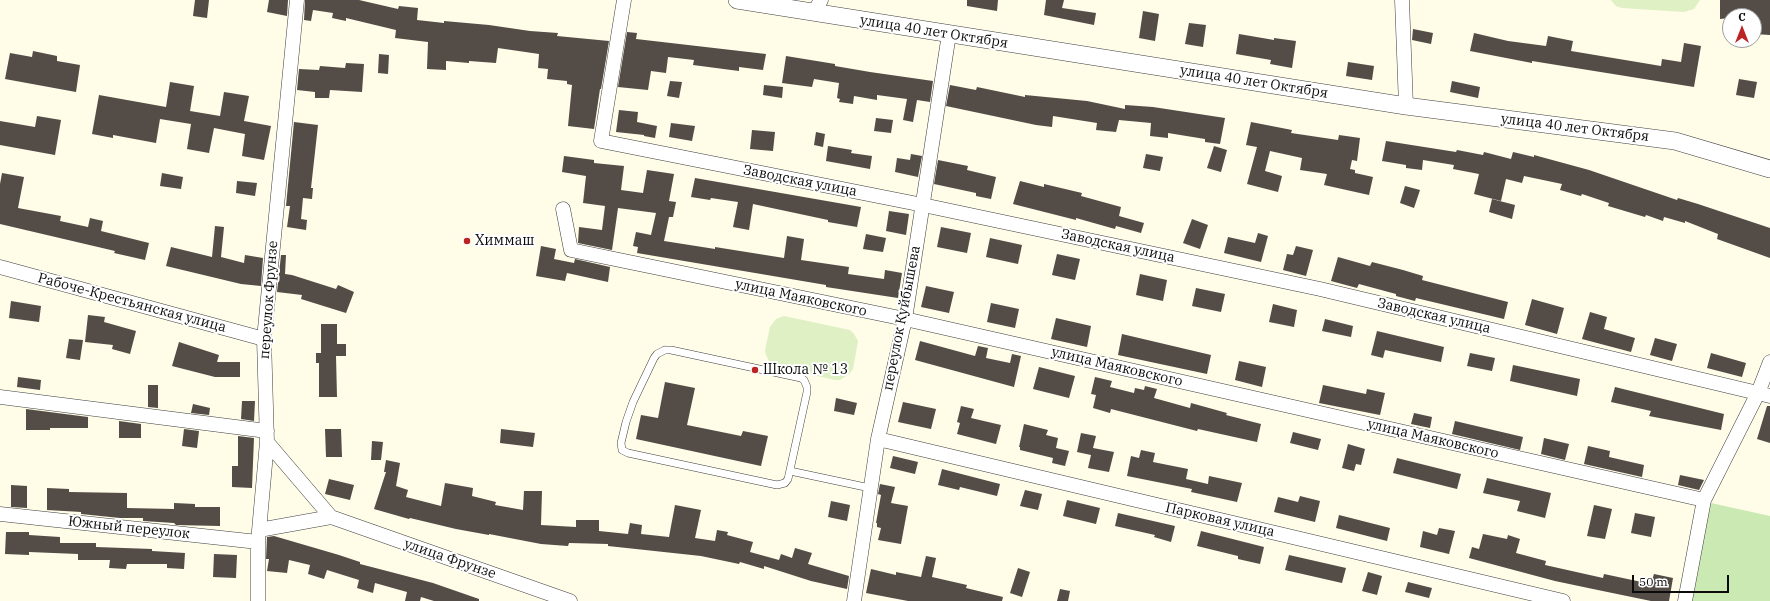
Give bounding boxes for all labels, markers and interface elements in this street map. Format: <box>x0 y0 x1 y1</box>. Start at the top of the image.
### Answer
north arrow <box>1722 8 1762 48</box>
text: С <box>1738 10 1746 24</box>
street label: улица 40 лет Октября <box>859 12 1009 52</box>
street label: улица 40 лет Октября <box>1179 62 1329 102</box>
street label: улица 40 лет Октября <box>1500 111 1650 145</box>
street label: Заводская улица <box>742 162 858 200</box>
street label: Заводская улица <box>1060 226 1176 266</box>
place label: Химмаш <box>475 233 535 249</box>
marker: Химмаш <box>462 236 472 246</box>
street label: переулок Фрунзе <box>256 240 282 360</box>
street label: переулок Куйбышева <box>880 244 924 392</box>
street label: Рабоче-Крестьянская улица <box>36 270 228 336</box>
street label: улица Маяковского <box>734 276 868 320</box>
street label: Заводская улица <box>1376 295 1492 337</box>
street label: улица Маяковского <box>1050 344 1184 390</box>
place label: Школа № 13 <box>763 362 848 378</box>
marker: Школа № 13 <box>750 365 760 375</box>
street label: улица Маяковского <box>1366 416 1500 462</box>
street label: Парковая улица <box>1164 499 1276 541</box>
street label: Южный переулок <box>67 513 191 543</box>
street label: улица Фрунзе <box>402 535 498 583</box>
scale bar <box>1634 567 1731 593</box>
text: 50 m <box>1639 574 1668 589</box>

